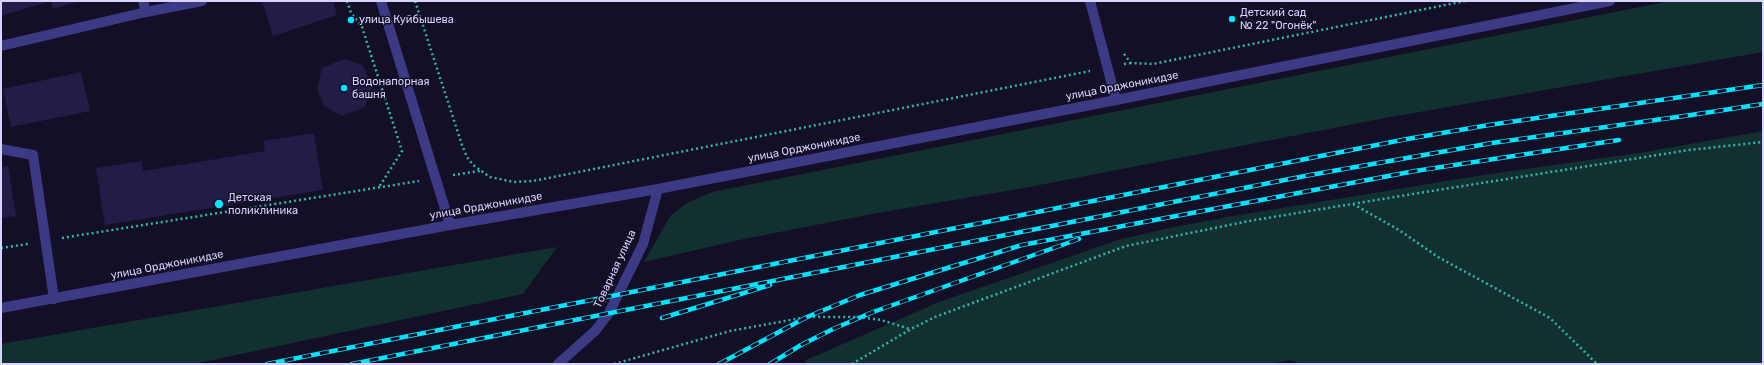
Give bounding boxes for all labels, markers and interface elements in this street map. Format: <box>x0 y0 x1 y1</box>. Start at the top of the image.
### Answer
place label: Детский сад № 22 "Огонёк" <box>1240 6 1316 32</box>
place label: улица Куйбышева <box>359 13 454 27</box>
marker: Детский сад № 22 "Огонёк" <box>1227 14 1237 24</box>
marker: улица Куйбышева <box>346 15 356 25</box>
street label: улица Орджоникидзе <box>1065 69 1179 103</box>
place label: Водонапорная башня <box>352 75 429 101</box>
marker: Водонапорная башня <box>339 83 349 93</box>
street label: улица Орджоникидзе <box>747 131 861 165</box>
street label: улица Орджоникидзе <box>429 190 543 222</box>
place label: Детская поликлиника <box>228 191 298 217</box>
marker: Детская поликлиника <box>213 198 225 210</box>
street label: Товарная улица <box>591 228 639 310</box>
street label: улица Орджоникидзе <box>110 248 224 282</box>

